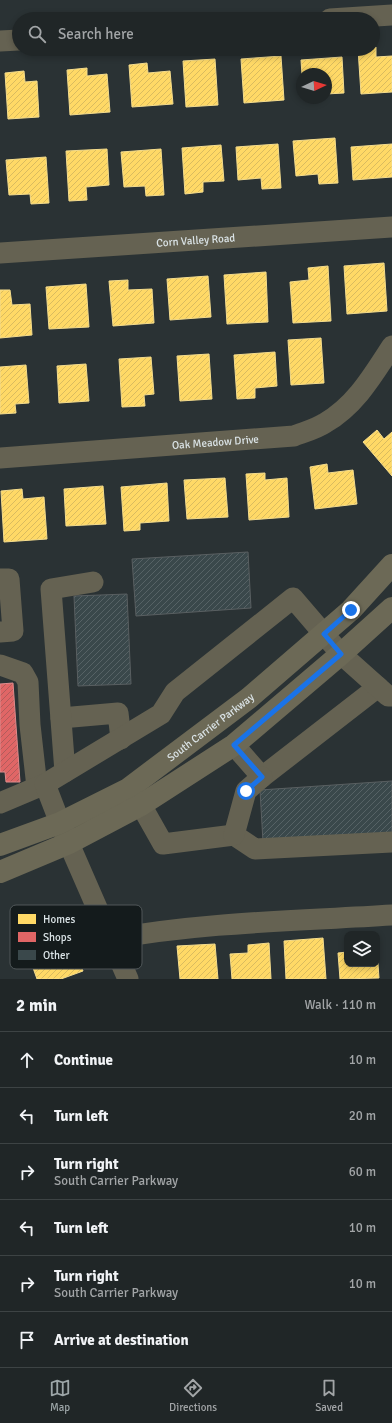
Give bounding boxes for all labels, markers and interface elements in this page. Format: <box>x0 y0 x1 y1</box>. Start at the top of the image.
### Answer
search box <box>12 12 380 56</box>
icon: search <box>26 23 48 45</box>
text: Search here <box>58 25 134 43</box>
north arrow <box>296 68 332 104</box>
street label: Corn Valley Road <box>156 231 236 249</box>
street label: Oak Meadow Drive <box>171 432 259 452</box>
route end <box>342 601 360 619</box>
street label: South Carrier Parkway <box>164 690 257 764</box>
route start <box>237 782 255 800</box>
legend <box>10 905 142 969</box>
text: Homes <box>43 913 75 926</box>
text: Shops <box>43 931 72 944</box>
map controls <box>344 931 380 967</box>
button: layers <box>344 931 380 967</box>
text: Other <box>43 949 70 962</box>
text: 2 min <box>16 995 57 1016</box>
text: Walk · 110 m <box>305 997 376 1013</box>
icon: ahead <box>16 1049 38 1071</box>
text: Continue <box>54 1051 113 1069</box>
text: 10 m <box>349 1052 376 1068</box>
icon: left <box>16 1105 38 1127</box>
text: Turn left <box>54 1107 108 1125</box>
text: 20 m <box>349 1108 376 1124</box>
text: Turn right <box>54 1155 119 1173</box>
icon: right <box>16 1161 38 1183</box>
text: 60 m <box>349 1164 376 1180</box>
text: South Carrier Parkway <box>54 1173 178 1189</box>
icon: left <box>16 1217 38 1239</box>
text: Turn left <box>54 1219 108 1237</box>
text: 10 m <box>349 1220 376 1236</box>
text: Turn right <box>54 1267 119 1285</box>
icon: right <box>16 1273 38 1295</box>
text: 10 m <box>349 1276 376 1292</box>
text: South Carrier Parkway <box>54 1285 178 1301</box>
icon: arrive <box>16 1329 38 1351</box>
text: Arrive at destination <box>54 1331 189 1349</box>
tab: Map <box>49 1377 71 1414</box>
tab: Directions <box>169 1377 217 1414</box>
tab: Saved <box>315 1377 343 1414</box>

